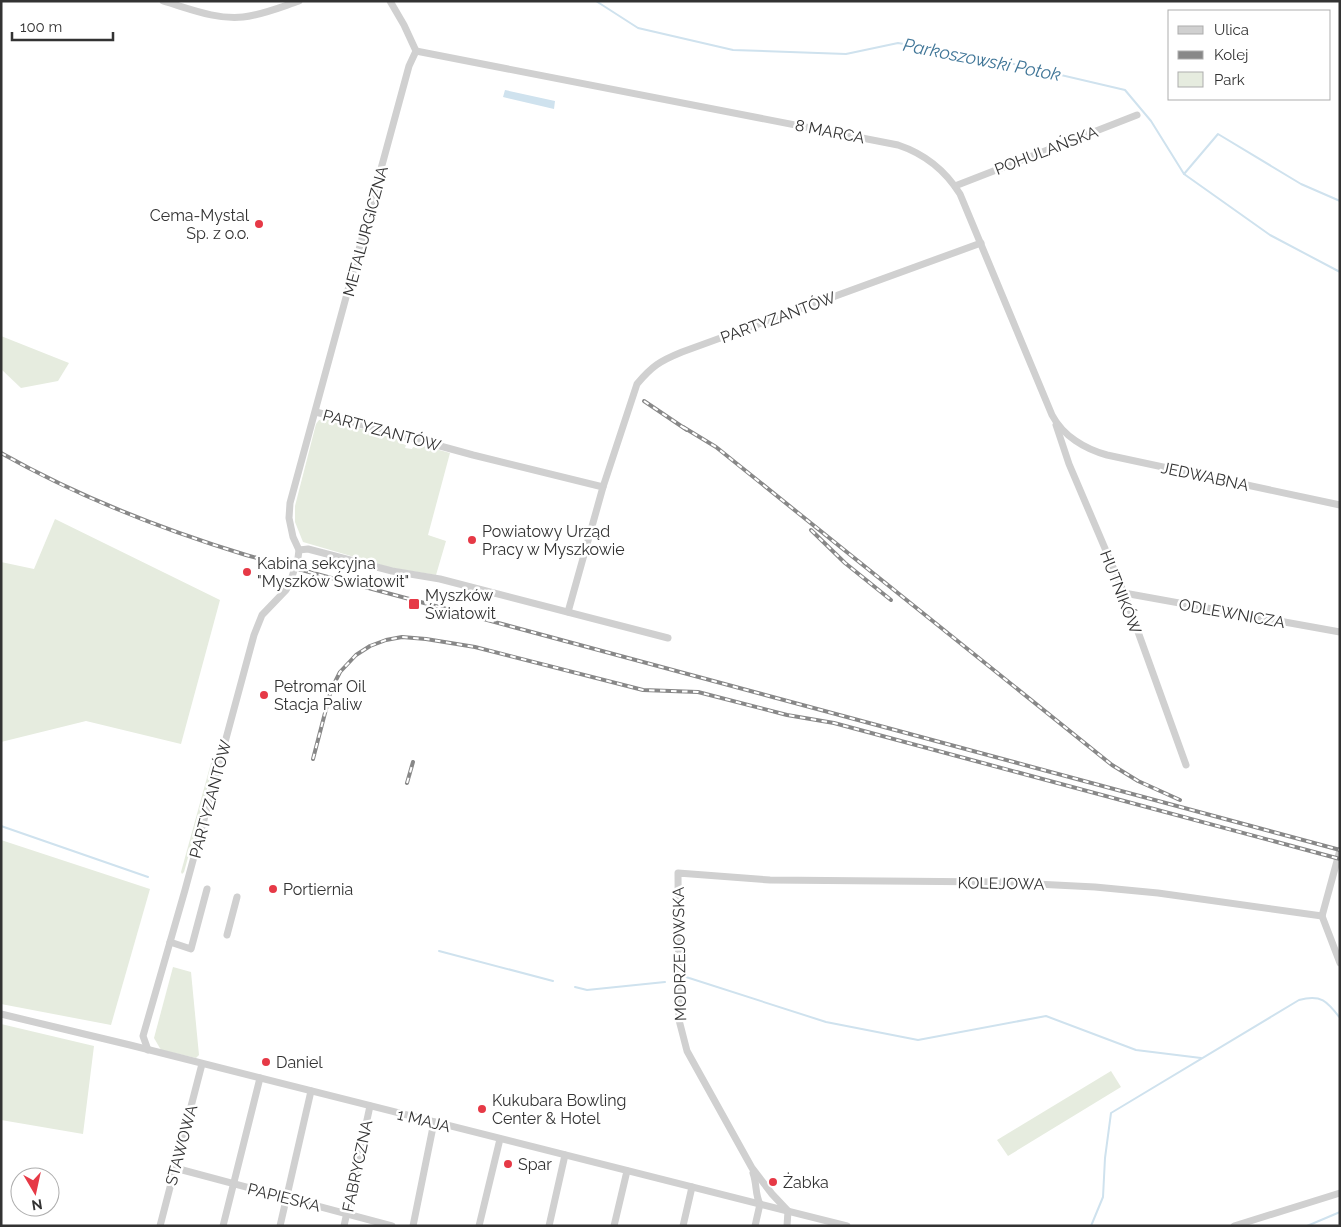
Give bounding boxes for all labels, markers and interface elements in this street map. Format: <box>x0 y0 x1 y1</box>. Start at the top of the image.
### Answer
scale bar <box>12 10 114 42</box>
legend <box>1168 10 1331 100</box>
text: 100 m <box>20 18 62 36</box>
text: Ulica <box>1214 21 1249 39</box>
water label: Parkoszowski Potok <box>901 34 1063 85</box>
text: Kolej <box>1214 46 1248 64</box>
text: Park <box>1214 71 1245 89</box>
street label: 8 MARCA <box>793 115 866 148</box>
street label: POHULAŃSKA <box>991 121 1101 179</box>
street label: METALURGICZNA <box>339 164 392 298</box>
place label: Cema-Mystal Sp. z o.o. <box>150 206 250 243</box>
marker: Cema-Mystal Sp. z o.o. <box>253 218 265 230</box>
street label: PARTYZANTÓW <box>718 287 839 347</box>
street label: PARTYZANTÓW <box>321 405 443 455</box>
street label: JEDWABNA <box>1159 458 1251 495</box>
place label: Powiatowy Urząd Pracy w Myszkowie <box>482 522 625 559</box>
marker: Powiatowy Urząd Pracy w Myszkowie <box>466 534 478 546</box>
street label: HUTNIKÓW <box>1096 547 1146 637</box>
place label: Kabina sekcyjna "Myszków Światowit" <box>257 554 409 591</box>
marker: Kabina sekcyjna "Myszków Światowit" <box>241 566 253 578</box>
place label: Myszków Światowit <box>425 586 497 623</box>
street label: ODLEWNICZA <box>1177 595 1287 632</box>
marker: Myszków Światowit <box>407 597 421 611</box>
place label: Petromar Oil Stacja Paliw <box>274 677 367 714</box>
marker: Petromar Oil Stacja Paliw <box>258 689 270 701</box>
street label: PARTYZANTÓW <box>185 738 235 860</box>
street label: KOLEJOWA <box>958 873 1045 894</box>
place label: Portiernia <box>283 880 353 899</box>
marker: Portiernia <box>267 883 279 895</box>
street label: MODRZEJOWSKA <box>669 887 690 1021</box>
place label: Daniel <box>276 1053 323 1072</box>
marker: Daniel <box>260 1056 272 1068</box>
place label: Kukubara Bowling Center & Hotel <box>492 1091 626 1128</box>
street label: STAWOWA <box>162 1103 201 1188</box>
marker: Kukubara Bowling Center & Hotel <box>476 1103 488 1115</box>
street label: 1 MAJA <box>395 1105 453 1136</box>
street label: FABRYCZNA <box>338 1118 377 1214</box>
place label: Spar <box>518 1155 552 1174</box>
marker: Spar <box>502 1158 514 1170</box>
north arrow <box>10 1167 60 1217</box>
place label: Żabka <box>783 1172 829 1192</box>
marker: Żabka <box>767 1176 779 1188</box>
street label: PAPIESKA <box>245 1179 322 1216</box>
text: N <box>31 1196 44 1214</box>

